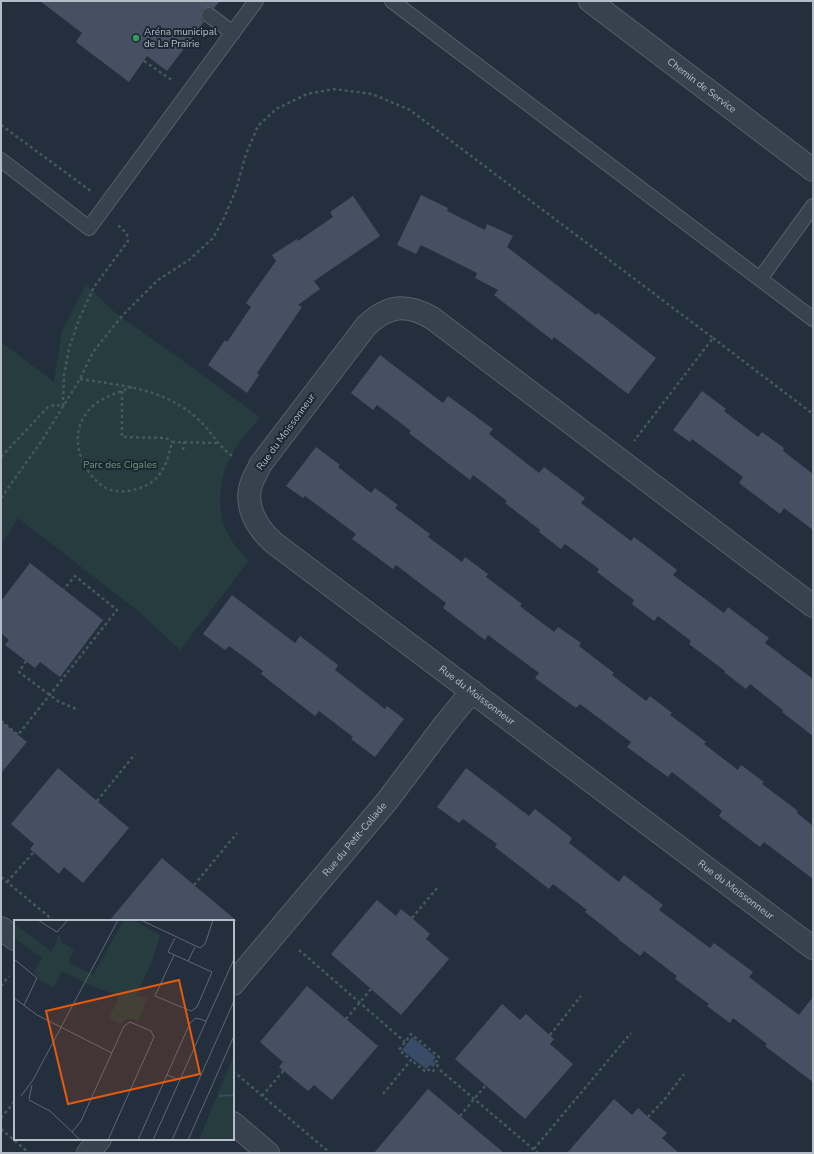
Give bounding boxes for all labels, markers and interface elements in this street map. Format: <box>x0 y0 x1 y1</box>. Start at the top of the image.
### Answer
place label: Aréna municipal de La Prairie <box>144 25 217 51</box>
marker: Aréna municipal de La Prairie <box>131 33 141 43</box>
street label: Chemin de Service <box>664 55 739 116</box>
street label: Rue du Moissonneur <box>253 390 319 473</box>
park label: Parc des Cigales <box>83 458 157 472</box>
street label: Rue du Moissonneur <box>436 662 518 729</box>
street label: Rue du Petit-Coliade <box>319 799 390 879</box>
street label: Rue du Moissonneur <box>695 857 777 923</box>
inset map <box>14 920 234 1140</box>

